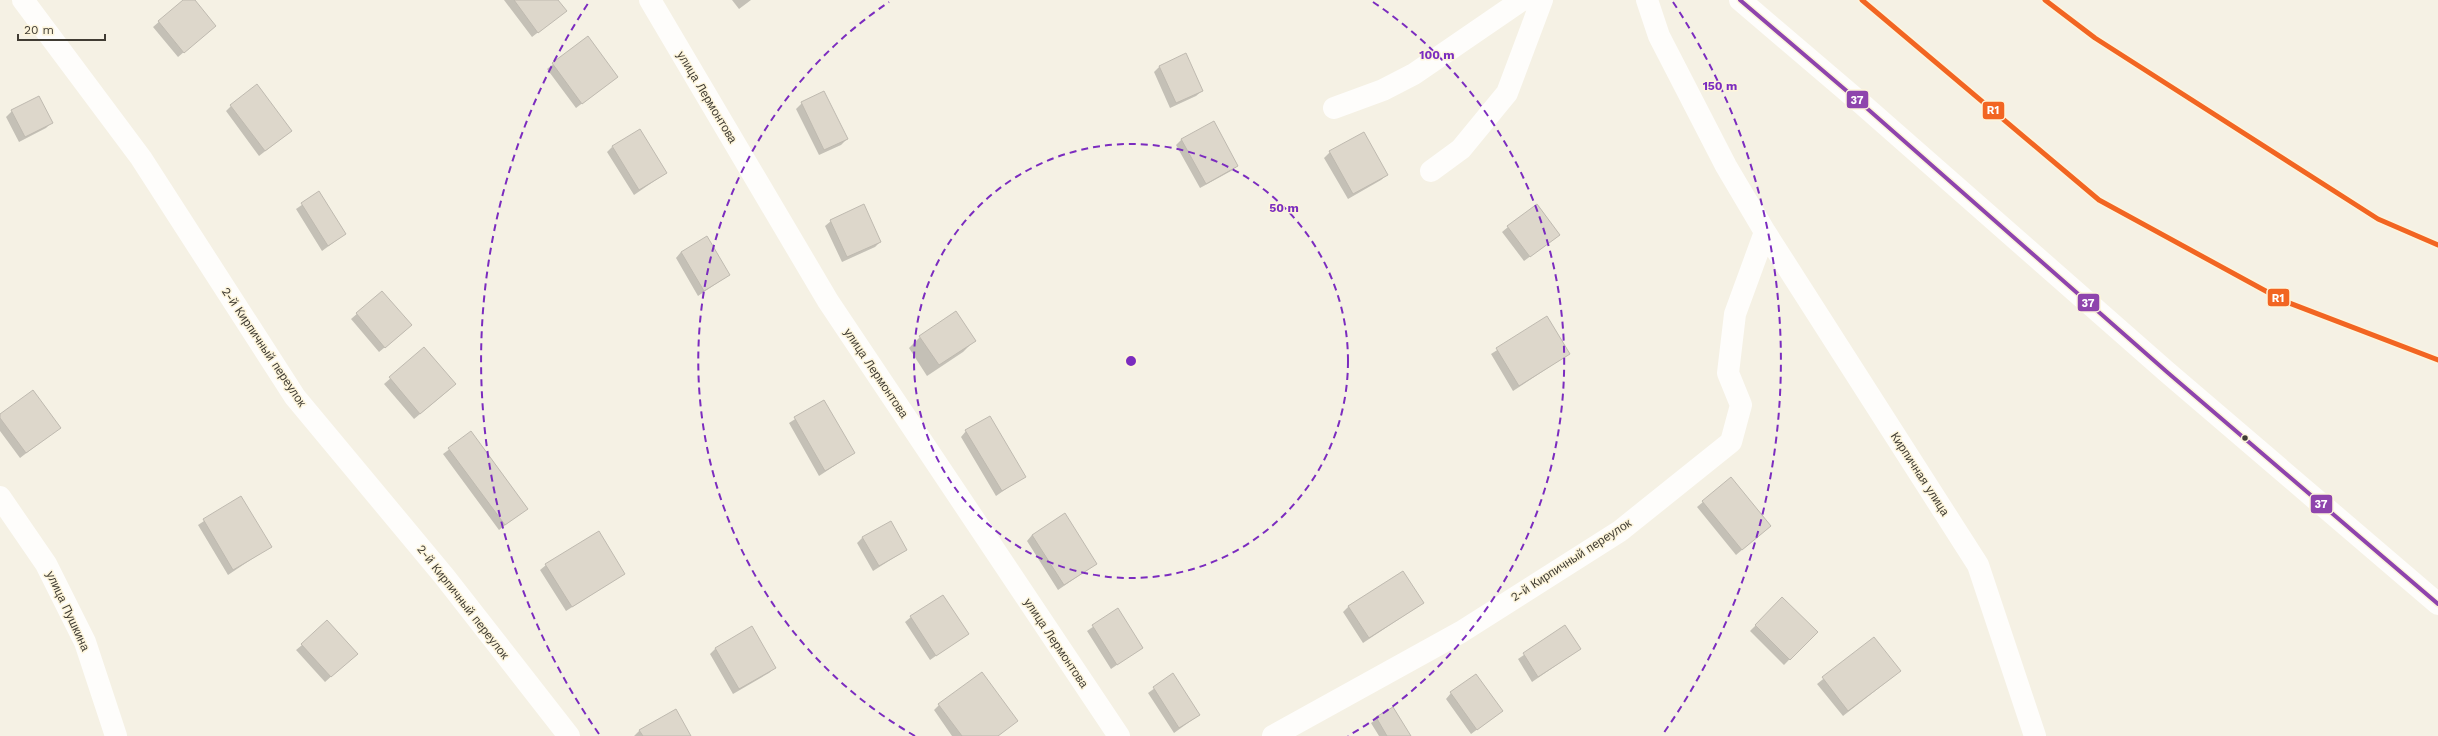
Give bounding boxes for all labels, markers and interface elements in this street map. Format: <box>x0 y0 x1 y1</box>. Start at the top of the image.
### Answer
scale bar <box>18 16 105 42</box>
text: 20 m <box>24 23 54 37</box>
street label: улица Лермонтова <box>674 48 740 146</box>
text: 100 m <box>1419 48 1455 62</box>
text: 150 m <box>1703 79 1737 93</box>
line badge: 37 <box>1846 90 1869 109</box>
text: 37 <box>1851 94 1864 107</box>
line badge: R1 <box>1982 101 2005 120</box>
text: R1 <box>1987 104 1999 117</box>
text: 50 m <box>1269 201 1299 215</box>
street label: 2-й Кирпичный переулок <box>219 285 310 410</box>
line badge: R1 <box>2267 288 2290 307</box>
text: R1 <box>2272 292 2284 305</box>
line badge: 37 <box>2077 293 2100 312</box>
text: 37 <box>2082 297 2095 310</box>
street label: улица Лермонтова <box>841 326 911 421</box>
centre of rings <box>1124 354 1138 368</box>
street label: Кирпичная улица <box>1888 430 1952 519</box>
unlabelled marker <box>2240 433 2250 443</box>
line badge: 37 <box>2310 494 2333 514</box>
text: 37 <box>2315 498 2328 511</box>
street label: 2-й Кирпичный переулок <box>1508 515 1634 604</box>
street label: 2-й Кирпичный переулок <box>414 542 512 662</box>
street label: улица Пушкина <box>43 569 93 653</box>
street label: улица Лермонтова <box>1021 596 1091 691</box>

